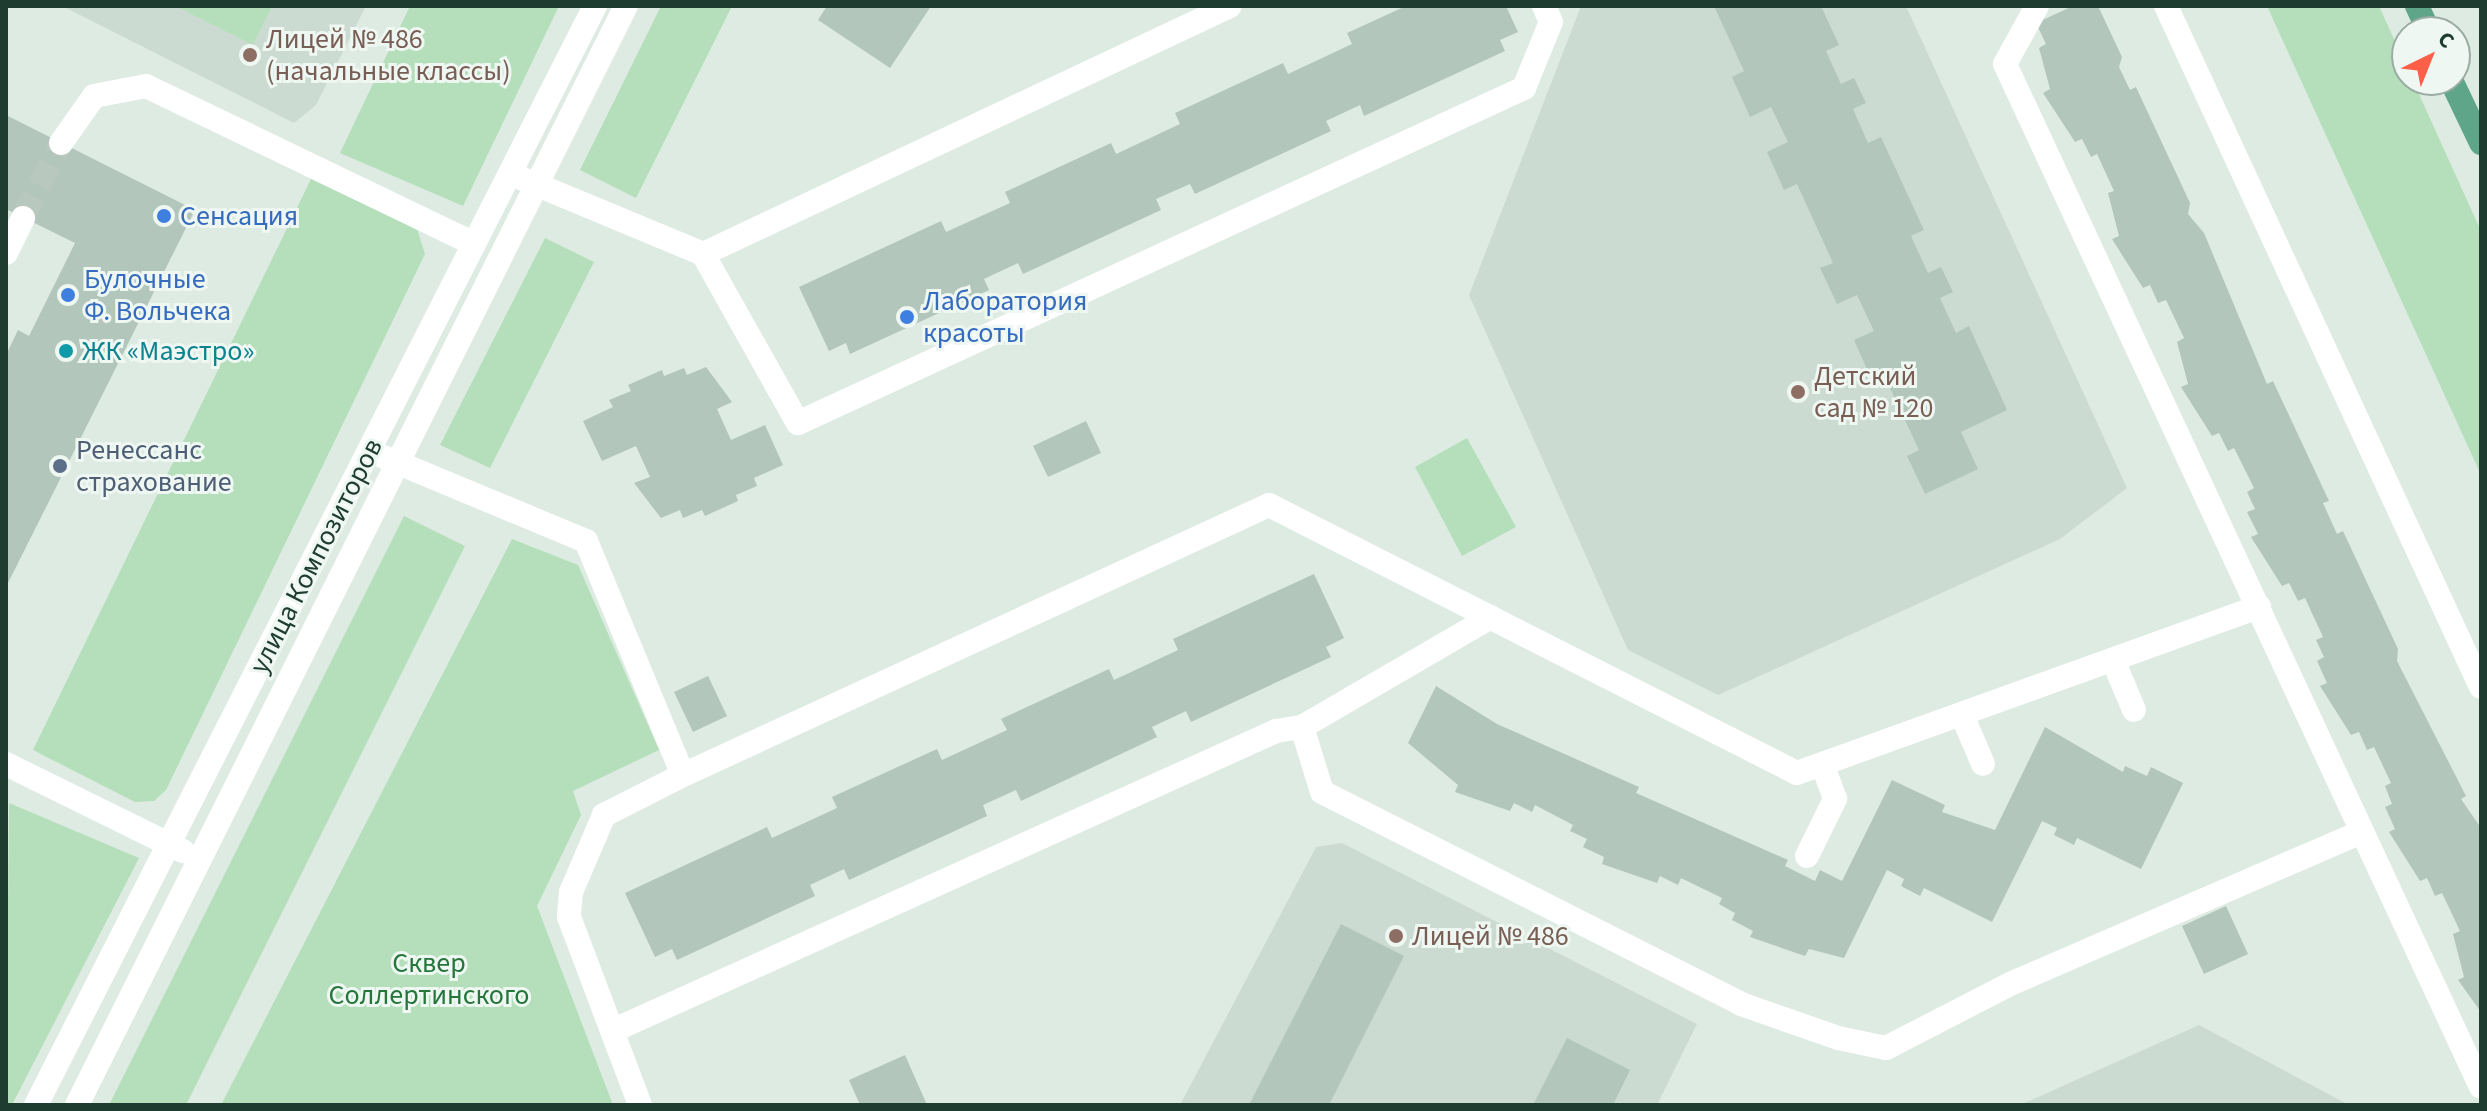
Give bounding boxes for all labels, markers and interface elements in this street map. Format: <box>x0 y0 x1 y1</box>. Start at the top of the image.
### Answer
north arrow <box>2391 16 2471 96</box>
place label: Лицей № 486 (начальные классы) <box>266 22 511 88</box>
text: С <box>2430 24 2462 56</box>
marker: Лицей № 486 (начальные классы) <box>241 46 259 64</box>
place label: Сенсация <box>180 199 298 233</box>
marker: Сенсация <box>155 207 173 225</box>
place label: Булочные Ф. Вольчека <box>84 262 231 328</box>
place label: Лаборатория красоты <box>923 284 1087 350</box>
marker: Булочные Ф. Вольчека <box>59 286 77 304</box>
marker: Лаборатория красоты <box>898 308 916 326</box>
place label: ЖК «Маэстро» <box>82 334 254 368</box>
marker: ЖК «Маэстро» <box>57 342 75 360</box>
place label: Детский сад № 120 <box>1814 359 1933 425</box>
marker: Детский сад № 120 <box>1789 383 1807 401</box>
place label: Ренессанс страхование <box>76 433 232 499</box>
street label: улица Композиторов <box>242 433 390 679</box>
marker: Ренессанс страхование <box>51 457 69 475</box>
place label: Лицей № 486 <box>1412 919 1569 953</box>
marker: Лицей № 486 <box>1387 927 1405 945</box>
park label: Сквер Соллертинского <box>328 946 530 1012</box>

